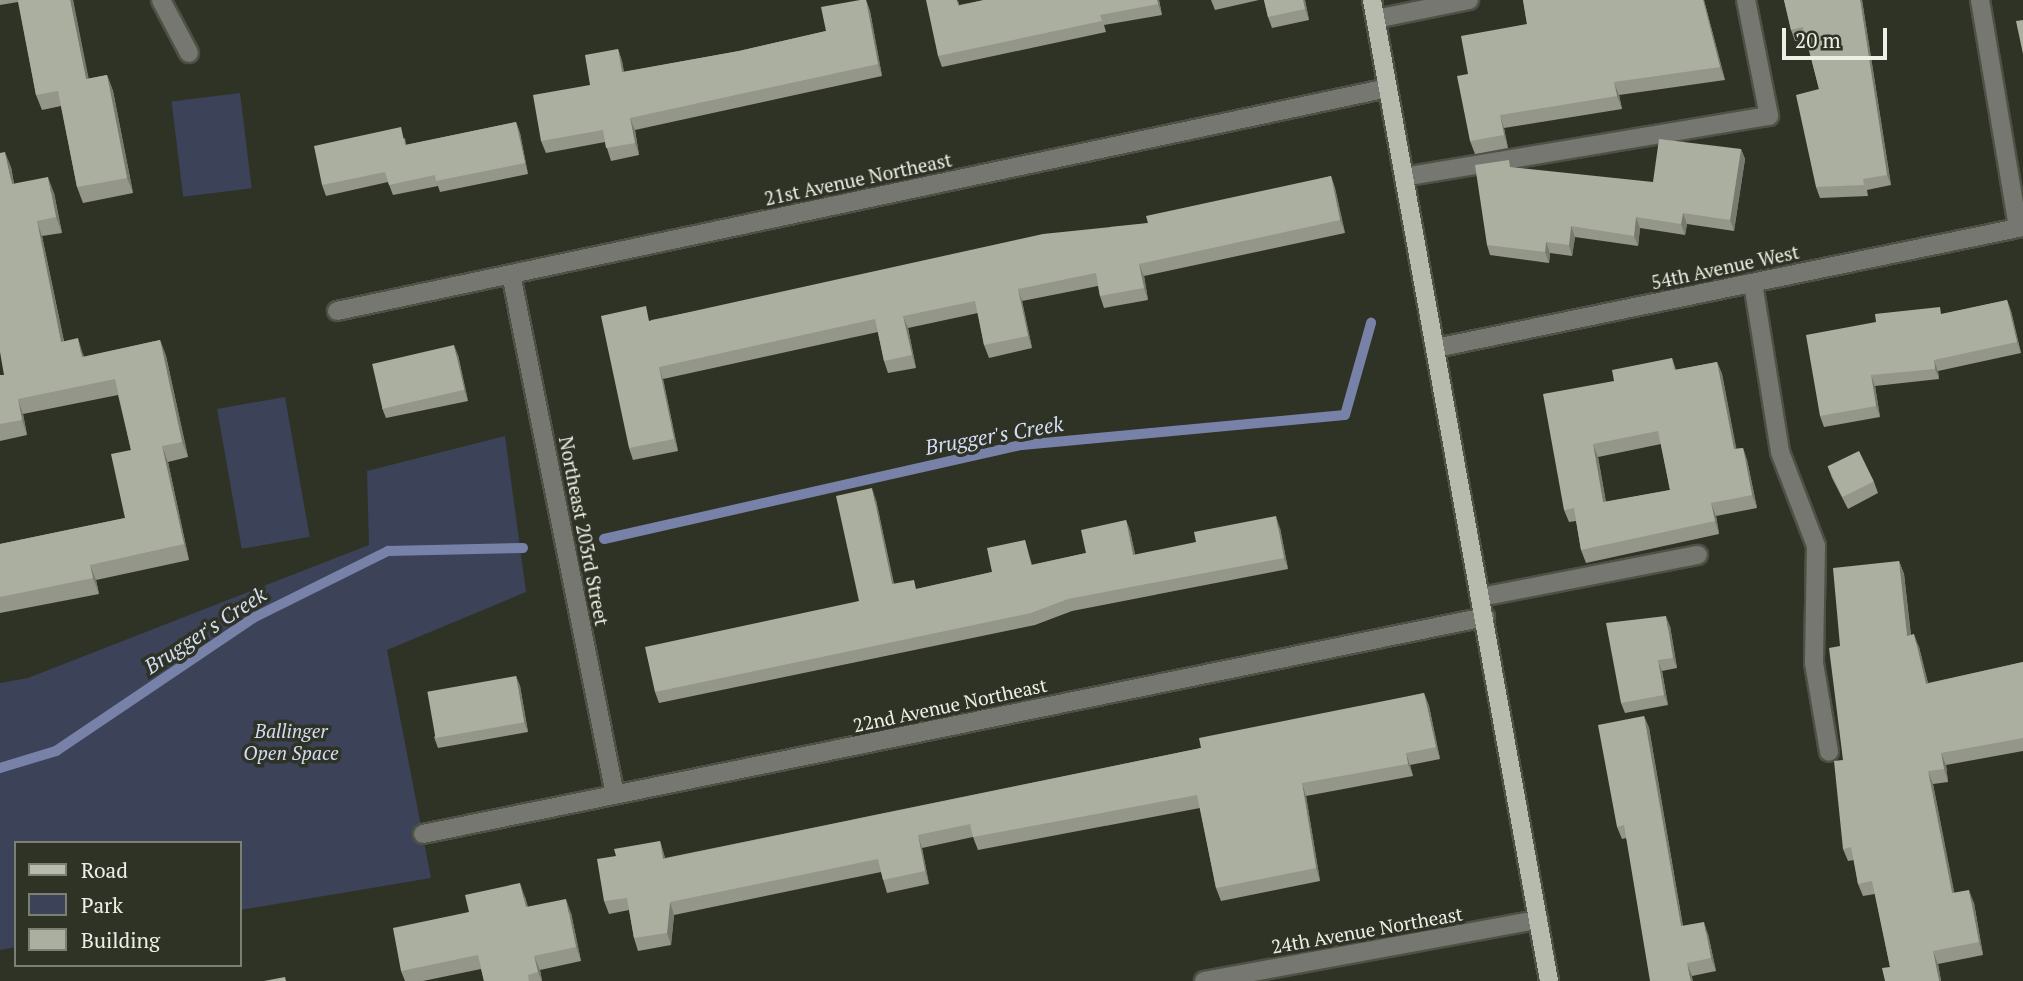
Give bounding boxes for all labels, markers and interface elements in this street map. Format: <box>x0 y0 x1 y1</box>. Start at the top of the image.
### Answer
scale bar <box>1785 14 1890 58</box>
text: 20 m <box>1795 26 1841 54</box>
street label: 21st Avenue Northeast <box>762 148 954 210</box>
street label: 54th Avenue West <box>1649 240 1801 294</box>
water label: Brugger's Creek <box>923 410 1065 460</box>
street label: Northeast 203rd Street <box>554 434 614 628</box>
water label: Brugger's Creek <box>139 581 271 679</box>
street label: 22nd Avenue Northeast <box>851 673 1049 737</box>
park label: Ballinger Open Space <box>243 720 339 764</box>
legend <box>14 841 242 967</box>
text: Road <box>81 856 128 884</box>
text: Park <box>81 891 123 919</box>
street label: 24th Avenue Northeast <box>1269 902 1465 958</box>
text: Building <box>81 926 160 954</box>

